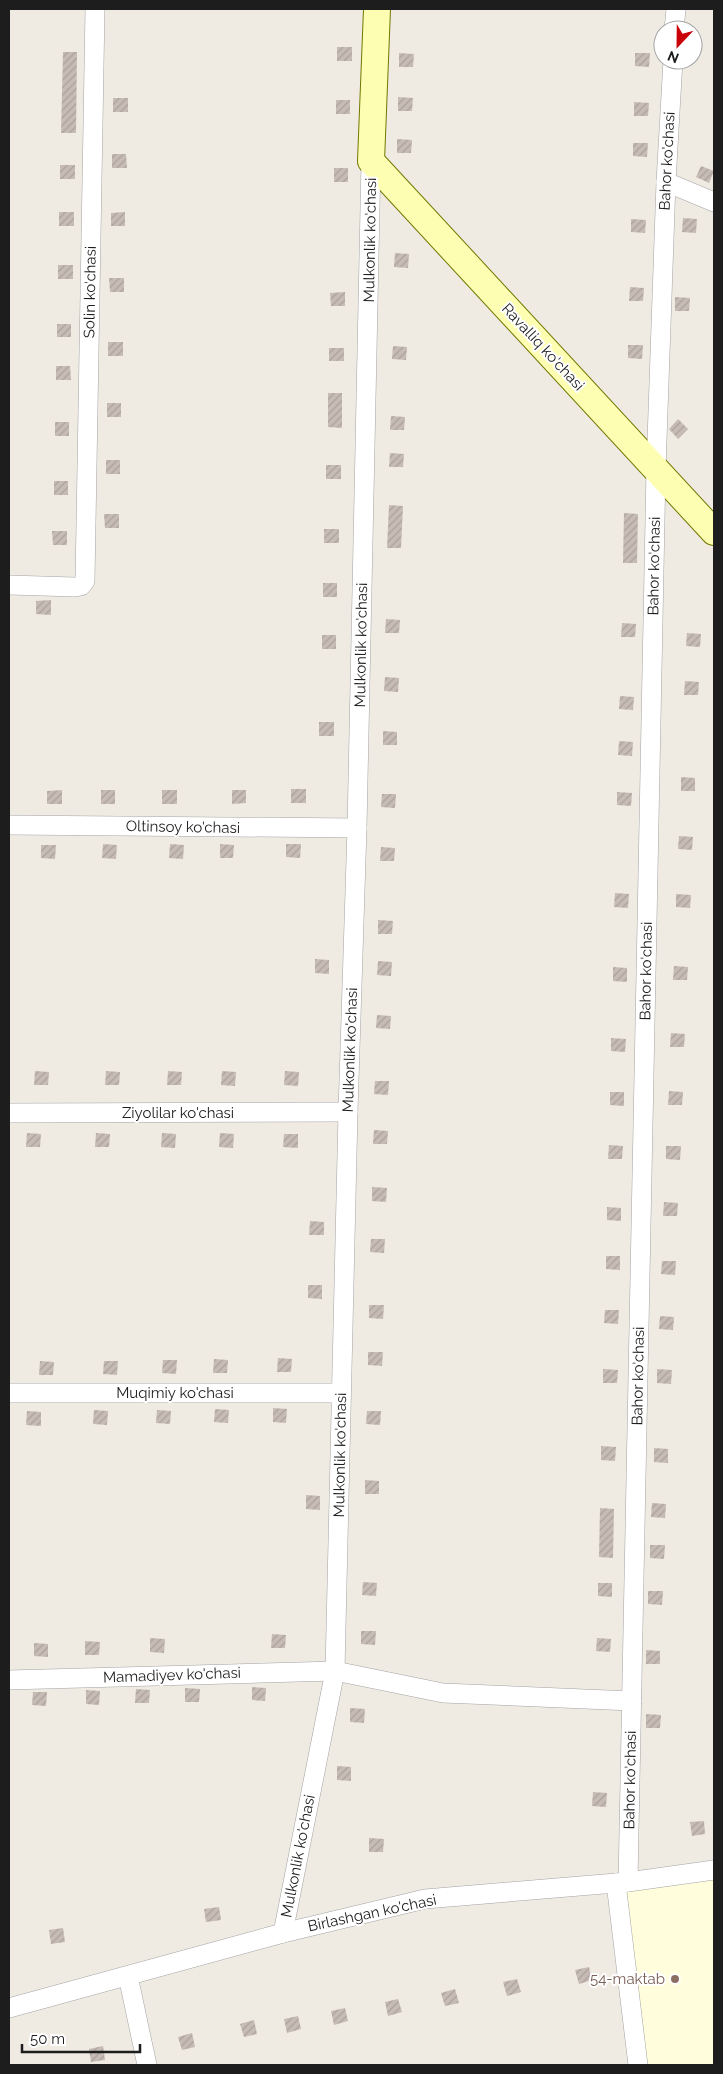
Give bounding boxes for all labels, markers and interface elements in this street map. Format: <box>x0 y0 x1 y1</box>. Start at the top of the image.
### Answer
north arrow <box>653 20 703 70</box>
text: N <box>665 48 681 66</box>
street label: Bahor ko'chasi <box>655 111 679 211</box>
street label: Mulkonlik ko'chasi <box>360 177 380 303</box>
street label: Solin ko'chasi <box>80 246 100 338</box>
street label: Ravalliq ko'chasi <box>498 300 588 394</box>
street label: Bahor ko'chasi <box>644 516 664 616</box>
street label: Mulkonlik ko'chasi <box>351 582 371 708</box>
street label: Oltinsoy ko'chasi <box>126 817 240 837</box>
street label: Bahor ko'chasi <box>636 921 656 1021</box>
street label: Mulkonlik ko'chasi <box>339 987 361 1113</box>
street label: Ziyolilar ko'chasi <box>122 1104 234 1122</box>
street label: Bahor ko'chasi <box>628 1326 648 1426</box>
street label: Muqimiy ko'chasi <box>116 1384 234 1402</box>
street label: Mulkonlik ko'chasi <box>330 1392 350 1518</box>
street label: Mamadiyev ko'chasi <box>103 1664 241 1686</box>
street label: Bahor ko'chasi <box>620 1730 640 1830</box>
street label: Mulkonlik ko'chasi <box>277 1793 319 1919</box>
street label: Birlashgan ko'chasi <box>306 1891 438 1935</box>
place label: 54-maktab <box>590 1970 665 1988</box>
marker: 54-maktab <box>669 1973 681 1985</box>
scale bar <box>22 2022 140 2054</box>
text: 50 m <box>30 2030 65 2048</box>

